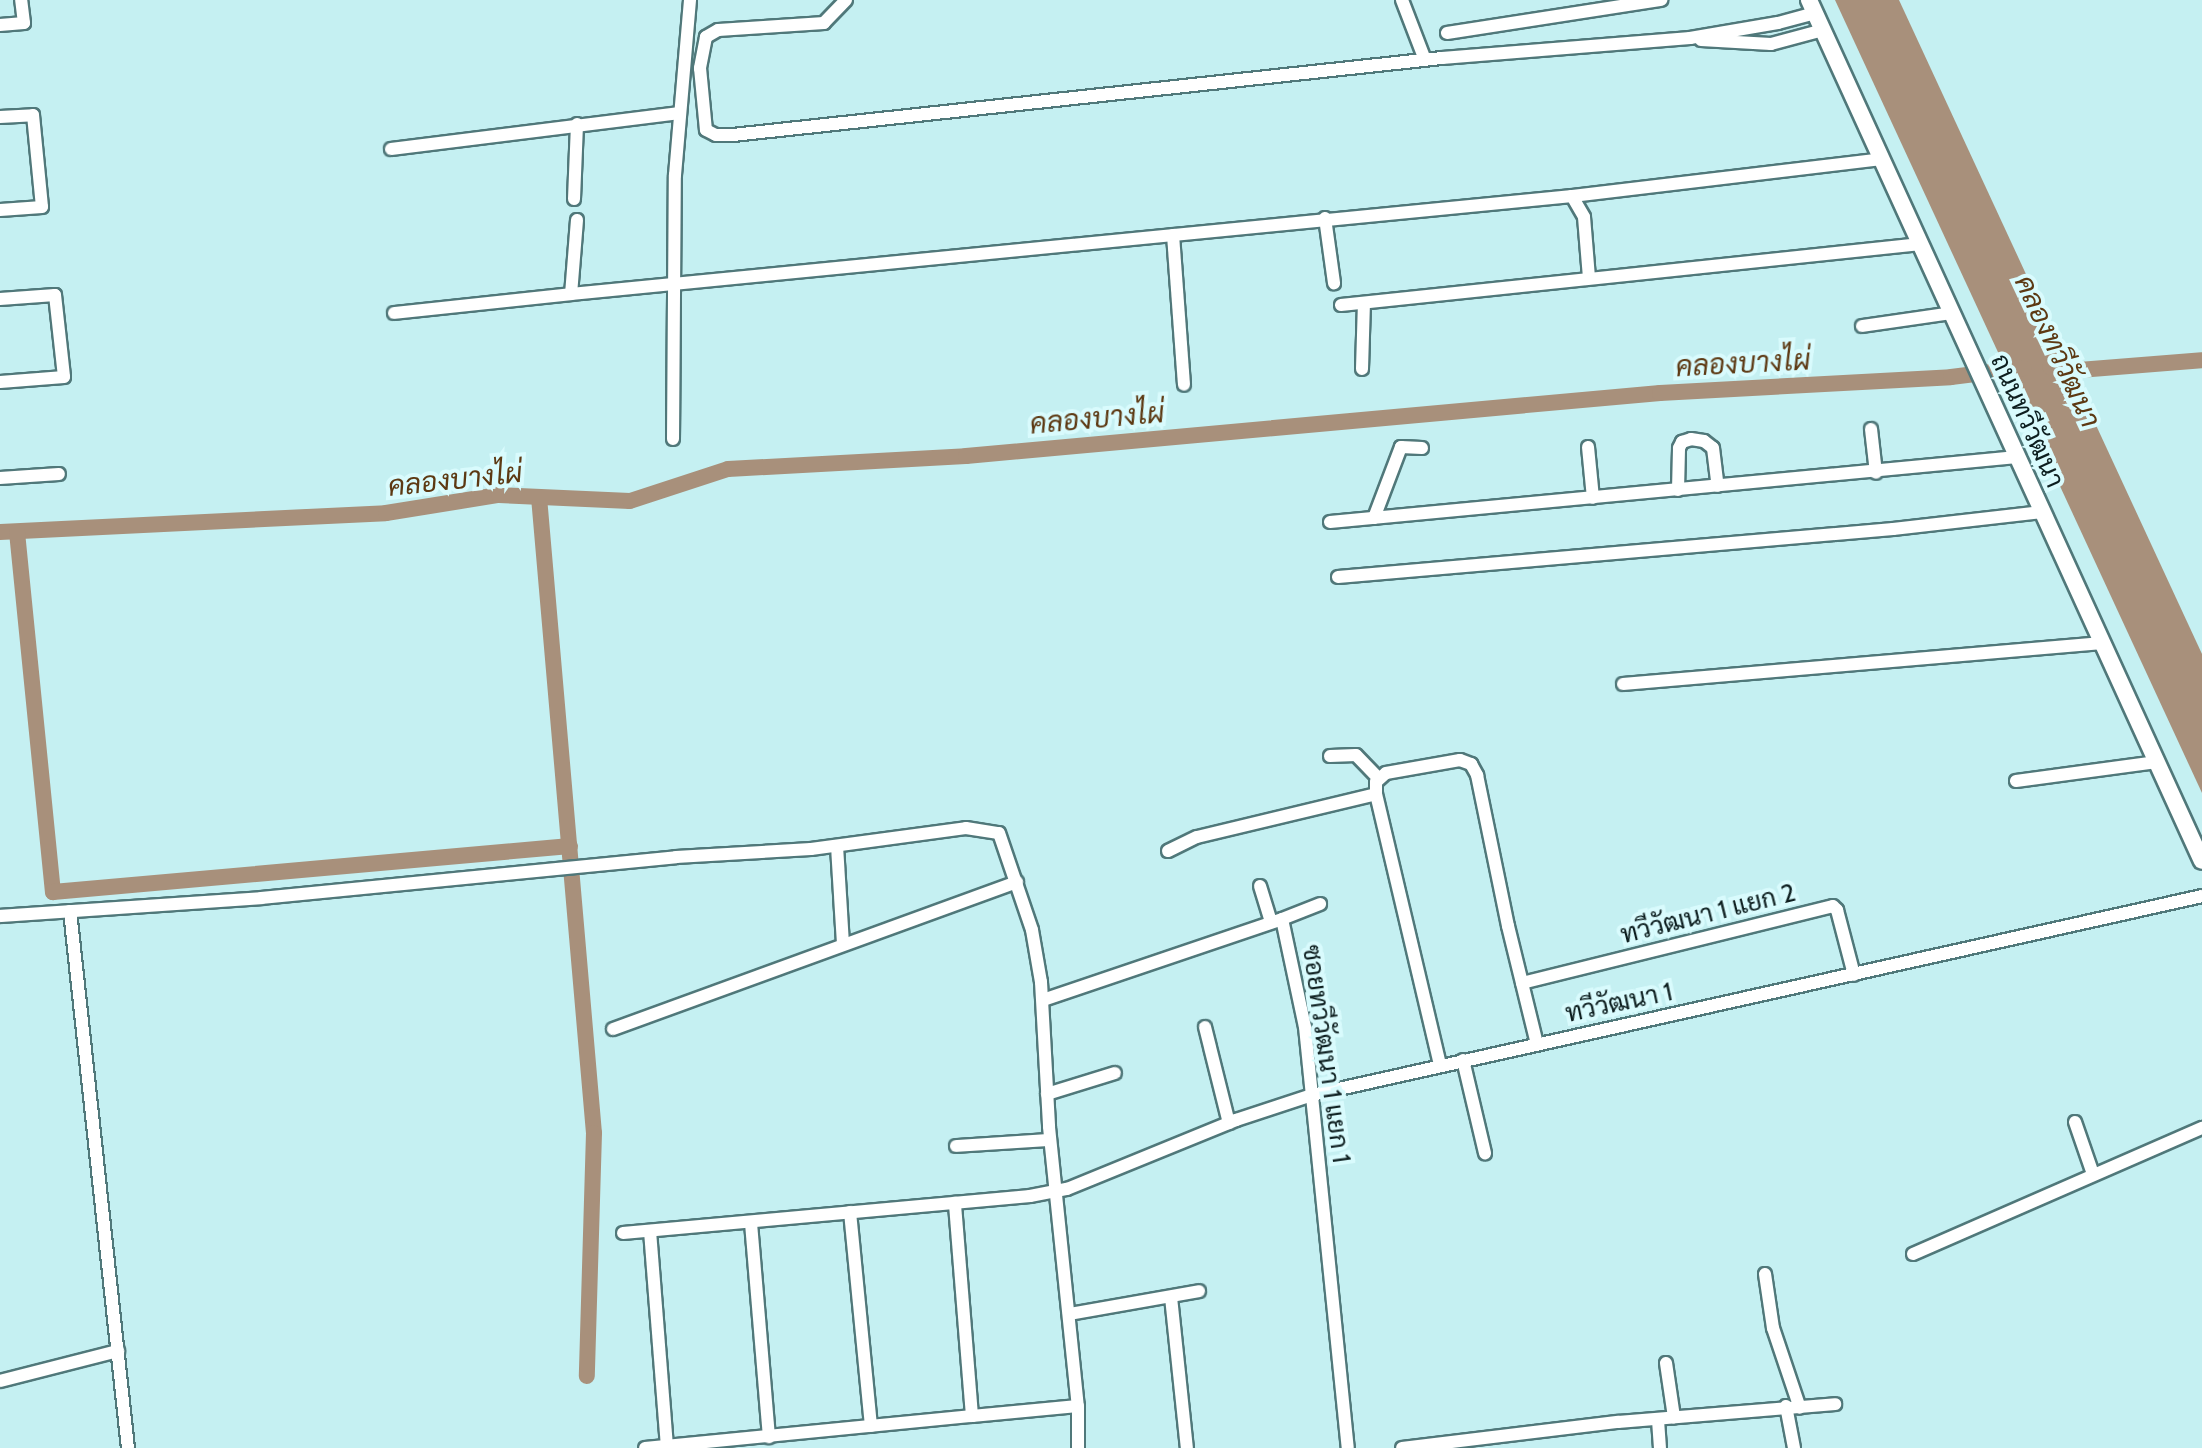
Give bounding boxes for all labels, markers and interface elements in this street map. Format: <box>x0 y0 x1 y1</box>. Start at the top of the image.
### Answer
water label: คลองทวีวัฒนา <box>2008 270 2108 432</box>
water label: คลองบางไผ่ <box>1675 343 1811 383</box>
street label: ถนนทวีวัฒนา <box>1984 349 2070 493</box>
water label: คลองบางไผ่ <box>1028 395 1166 441</box>
water label: คลองบางไผ่ <box>386 455 524 503</box>
street label: ทวีวัฒนา 1 แยก 2 <box>1617 877 1799 951</box>
street label: ซอยทวีวัฒนา 1 แยก 1 <box>1295 943 1357 1165</box>
street label: ทวีวัฒนา 1 <box>1563 976 1675 1030</box>

